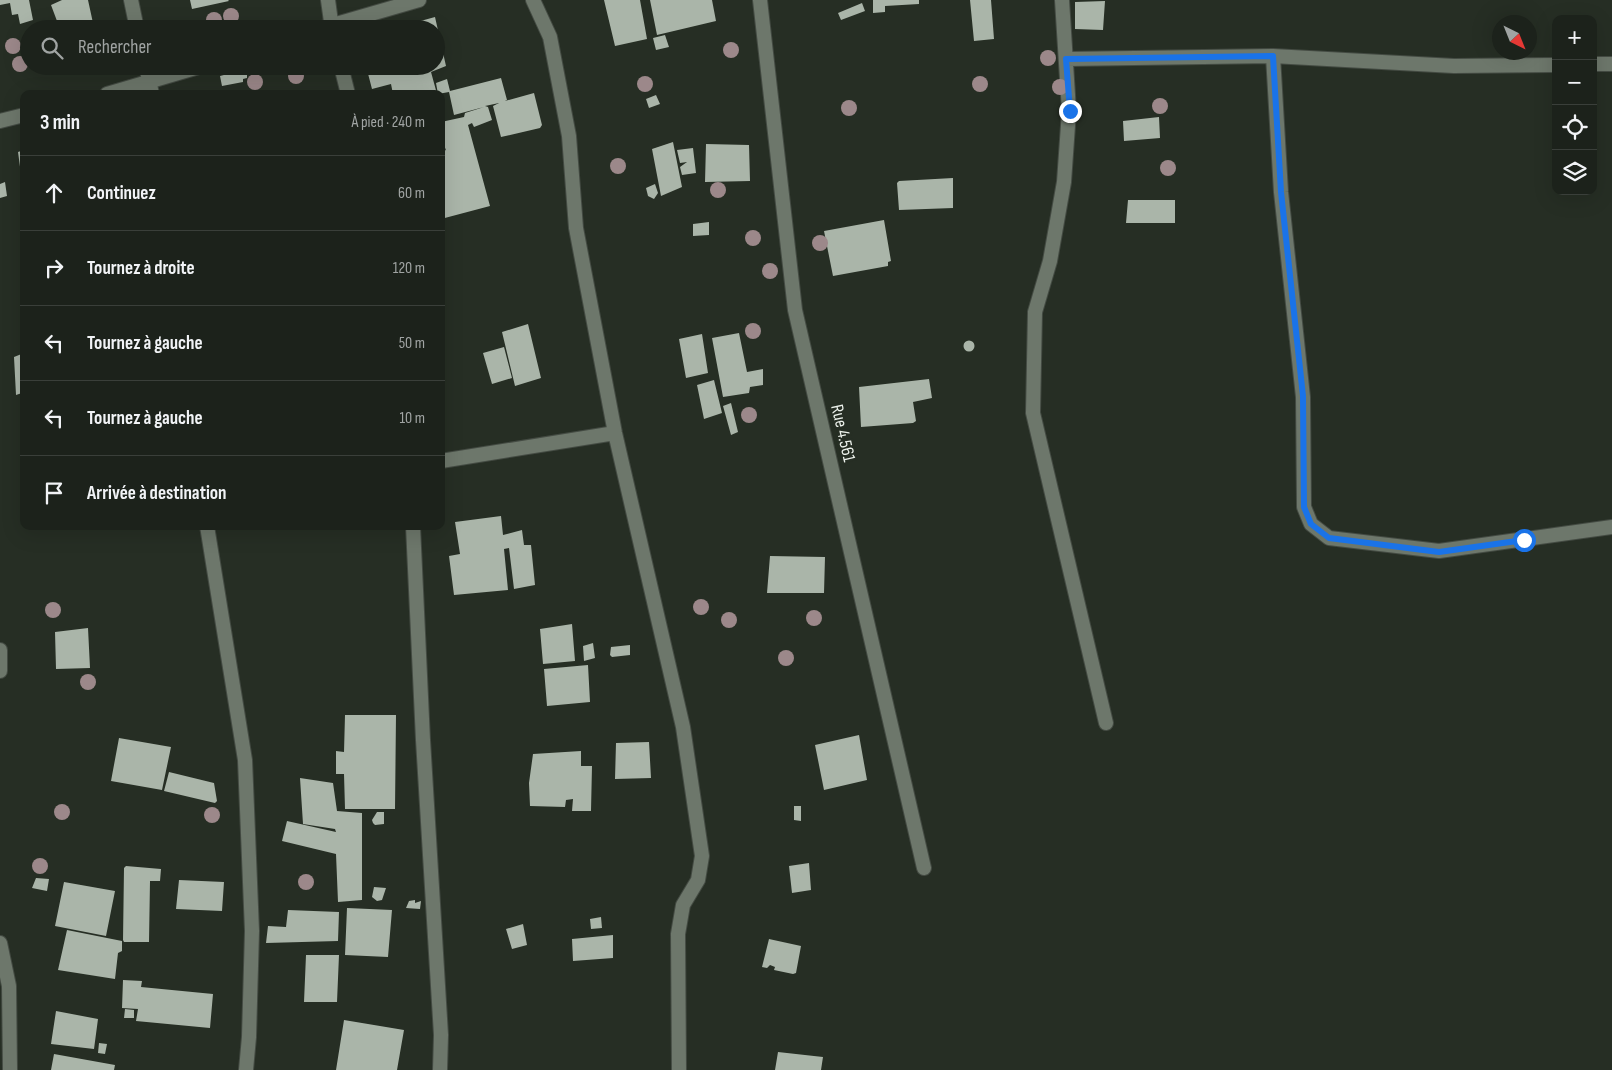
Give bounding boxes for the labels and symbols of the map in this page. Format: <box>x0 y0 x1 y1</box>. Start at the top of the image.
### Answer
north arrow <box>1492 15 1537 60</box>
route end <box>1059 100 1082 123</box>
street label: Rue 4.561 <box>826 402 860 464</box>
route start <box>1513 529 1536 552</box>

